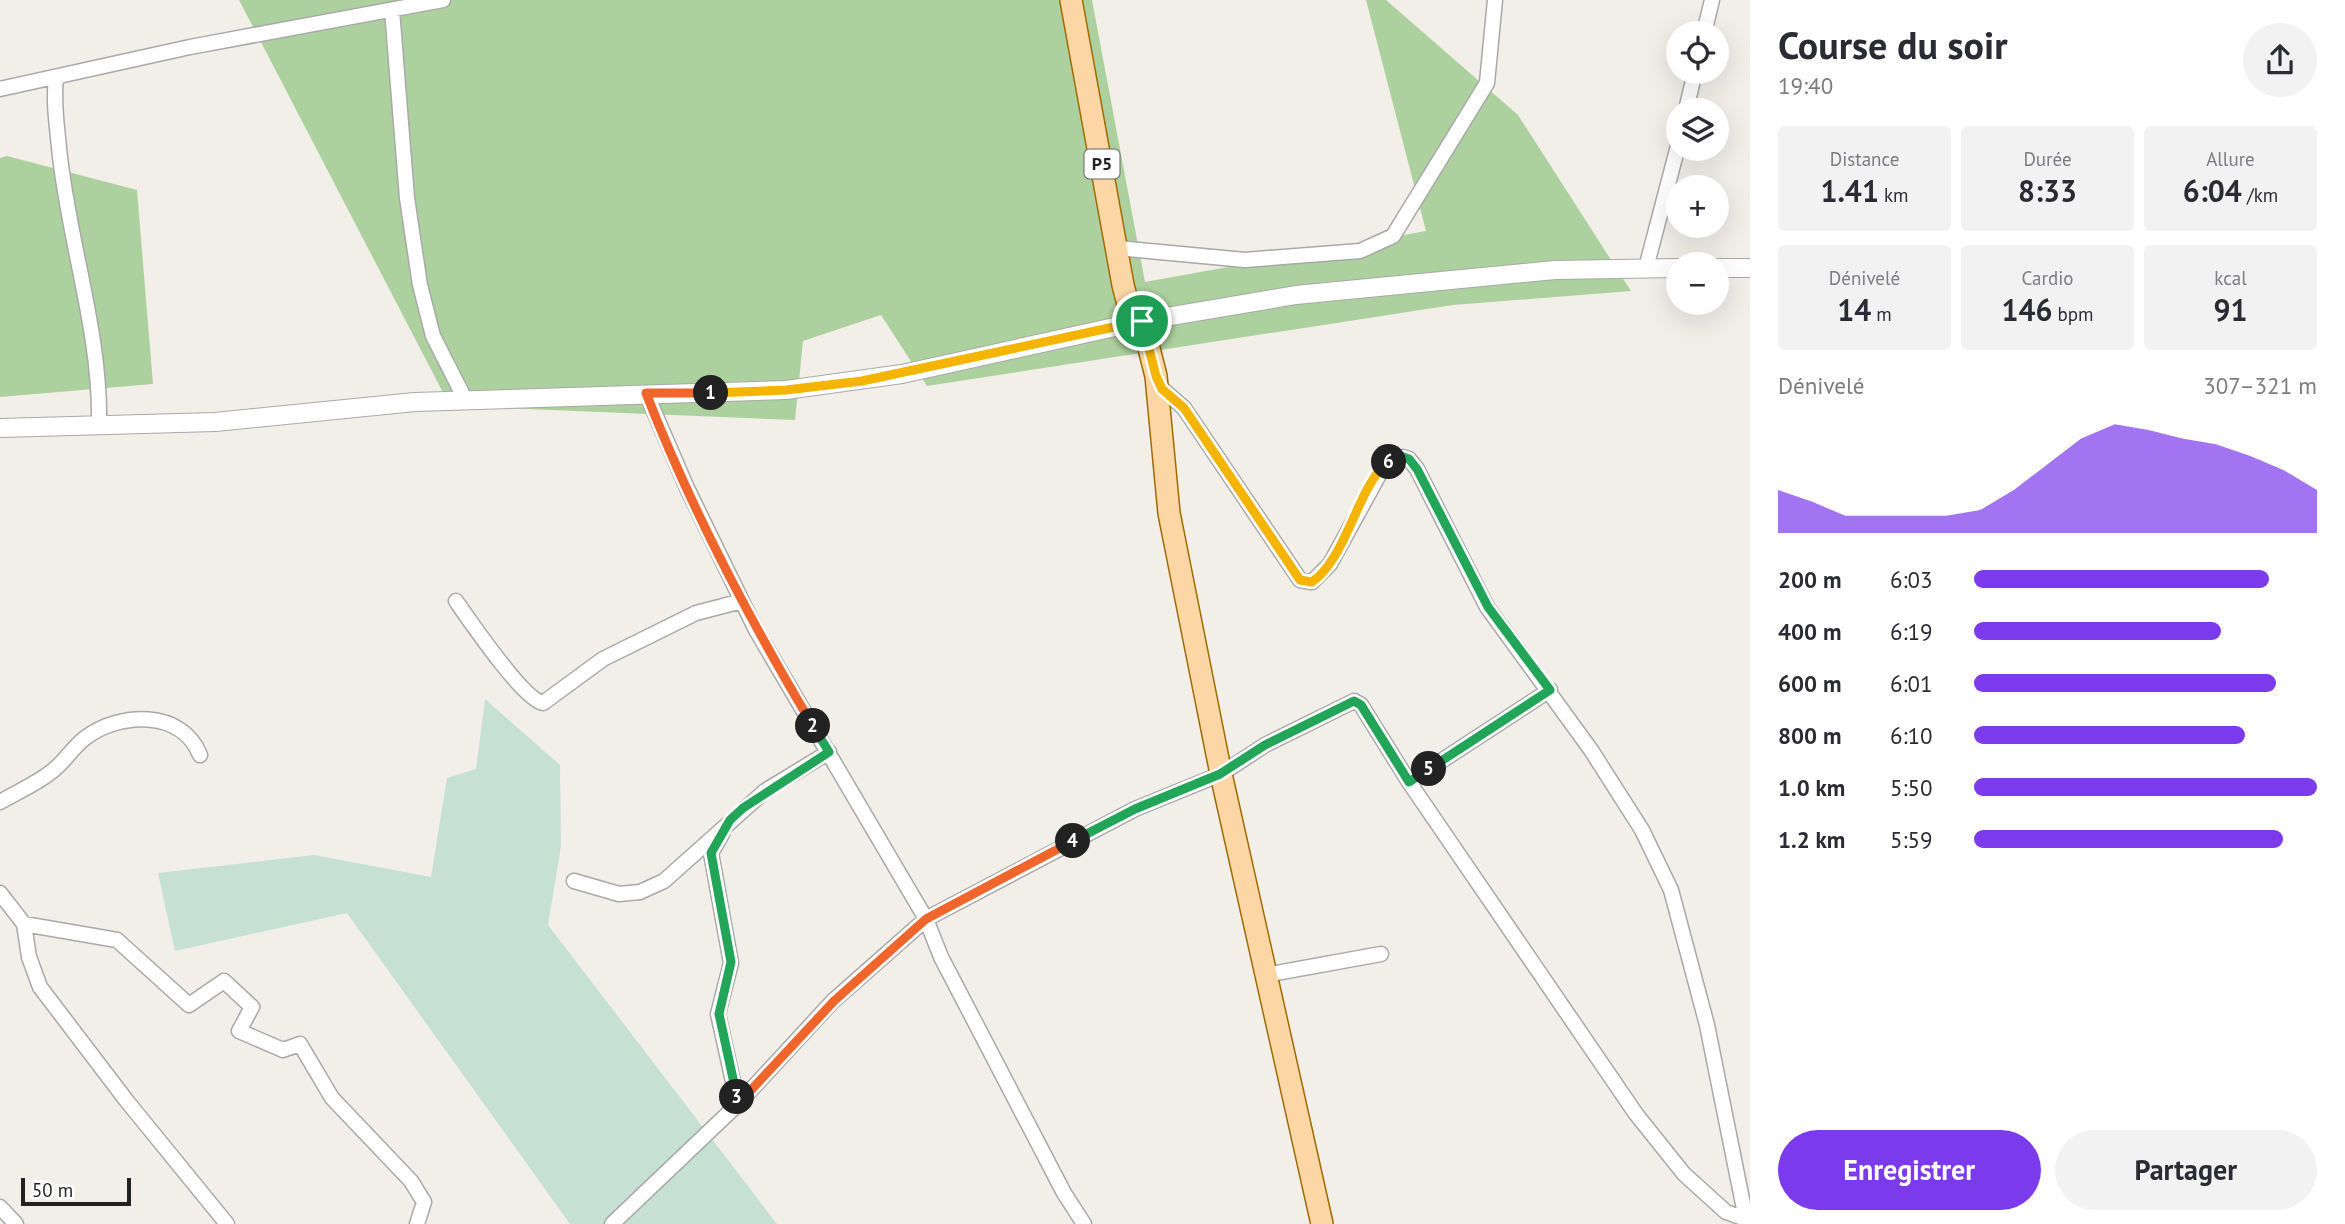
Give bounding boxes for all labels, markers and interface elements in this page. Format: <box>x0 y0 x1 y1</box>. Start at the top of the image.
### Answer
text: Course du soir <box>1778 20 2008 69</box>
map controls <box>1666 21 1729 315</box>
button: locate <box>1666 21 1729 84</box>
button: share <box>2243 23 2317 97</box>
text: 19:40 <box>1778 71 1833 100</box>
button: layers <box>1666 98 1729 161</box>
text: Distance <box>1830 147 1899 171</box>
text: Durée <box>2023 147 2072 171</box>
text: Allure <box>2206 147 2255 171</box>
road number: P5 <box>1084 149 1120 178</box>
text: 1.41 <box>1820 171 1879 210</box>
text: 8:33 <box>2018 171 2077 210</box>
text: 6:04 <box>2183 171 2242 210</box>
button: + <box>1666 175 1729 238</box>
text: km <box>1879 183 1909 207</box>
text: /km <box>2242 183 2278 207</box>
button: − <box>1666 252 1729 315</box>
text: Dénivelé <box>1829 266 1900 290</box>
text: Cardio <box>2022 266 2073 290</box>
text: kcal <box>2214 266 2247 290</box>
text: 14 <box>1837 290 1871 329</box>
text: 146 <box>2001 290 2052 329</box>
text: 91 <box>2213 290 2248 329</box>
pin <box>1112 291 1172 351</box>
icon: arrive <box>1123 302 1161 340</box>
text: m <box>1871 302 1892 326</box>
text: bpm <box>2052 302 2094 326</box>
text: Dénivelé <box>1778 371 1864 400</box>
text: 307–321 m <box>2203 371 2317 400</box>
pin: 1 <box>694 376 728 410</box>
text: 1 <box>705 380 716 404</box>
pin: 6 <box>1372 444 1406 480</box>
text: 6 <box>1383 449 1394 473</box>
text: 200 m <box>1778 565 1841 594</box>
text: 6:03 <box>1890 565 1933 594</box>
text: 400 m <box>1778 617 1841 646</box>
text: 6:19 <box>1890 617 1933 646</box>
text: 600 m <box>1778 669 1841 698</box>
text: 6:01 <box>1890 669 1933 698</box>
pin: 2 <box>796 708 830 744</box>
text: 2 <box>807 713 818 737</box>
text: 800 m <box>1778 721 1841 750</box>
text: 6:10 <box>1890 721 1933 750</box>
pin: 5 <box>1412 752 1446 786</box>
text: 5 <box>1423 756 1434 780</box>
text: 1.0 km <box>1778 773 1845 802</box>
text: 5:50 <box>1890 773 1933 802</box>
pin: 4 <box>1056 824 1090 858</box>
text: 1.2 km <box>1778 825 1845 854</box>
text: 5:59 <box>1890 825 1933 854</box>
text: 4 <box>1067 828 1078 852</box>
pin: 3 <box>720 1080 754 1114</box>
text: 3 <box>731 1084 742 1108</box>
button: Enregistrer <box>1778 1130 2041 1210</box>
button: Partager <box>2055 1130 2317 1210</box>
scale bar <box>21 1175 131 1207</box>
text: 50 m <box>32 1178 73 1202</box>

